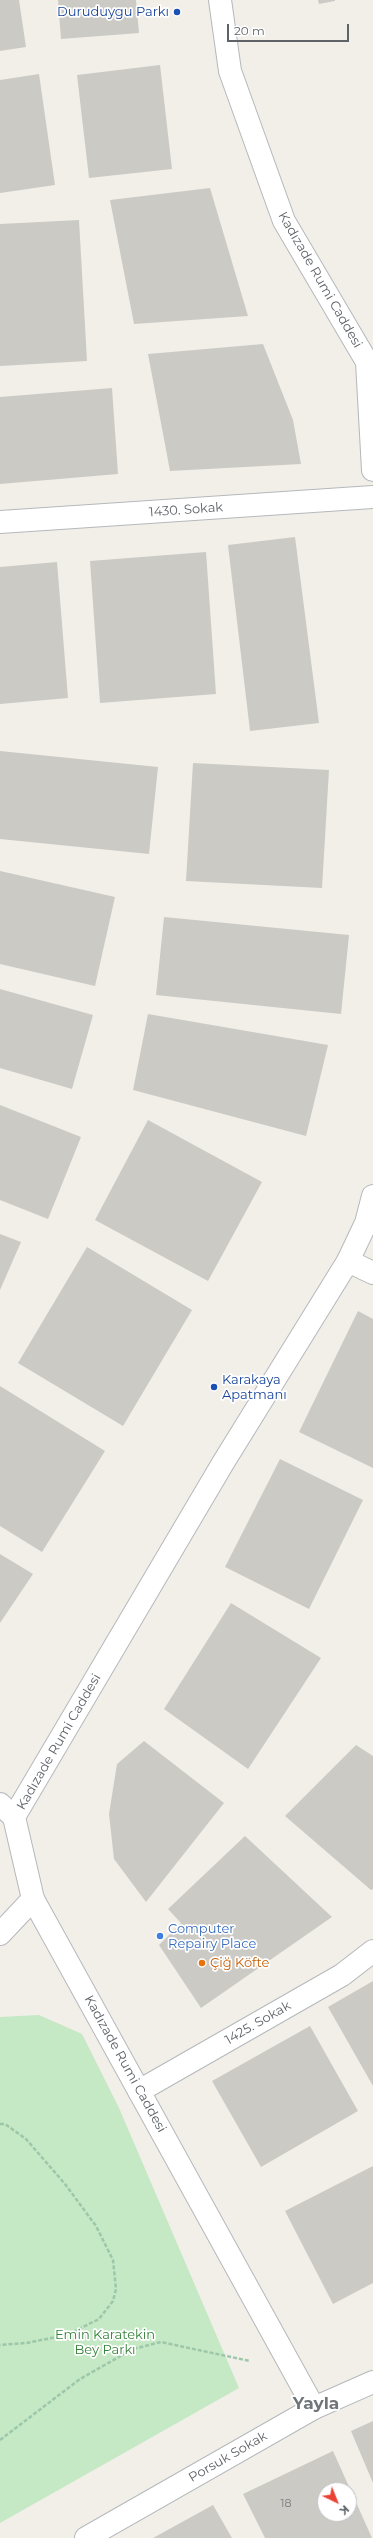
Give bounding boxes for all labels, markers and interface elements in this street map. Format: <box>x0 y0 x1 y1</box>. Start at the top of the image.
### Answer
place label: Duruduygu Parkı <box>57 4 169 20</box>
marker: Duruduygu Parkı <box>172 7 182 17</box>
scale bar <box>229 16 351 42</box>
text: 20 m <box>234 23 265 38</box>
street label: Kadızade Rumi Caddesi <box>275 209 365 351</box>
street label: 1430. Sokak <box>148 500 224 520</box>
place label: Karakaya Apatmanı <box>222 1372 287 1403</box>
marker: Karakaya Apatmanı <box>209 1382 219 1392</box>
street label: Kadızade Rumi Caddesi <box>14 1671 104 1813</box>
place label: Computer Repairy Place <box>168 1921 256 1952</box>
marker: Computer Repairy Place <box>155 1931 165 1941</box>
place label: Çiğ Köfte <box>210 1955 269 1971</box>
marker: Çiğ Köfte <box>197 1958 207 1968</box>
street label: Kadızade Rumi Caddesi <box>81 1993 169 2135</box>
street label: 1425. Sokak <box>222 1998 294 2048</box>
park label: Emin Karatekin Bey Parkı <box>55 2327 155 2358</box>
district label: Yayla <box>293 2394 339 2414</box>
street label: Porsuk Sokak <box>186 2428 270 2486</box>
north arrow <box>317 2482 357 2522</box>
house number: 18 <box>281 2497 291 2511</box>
text: K <box>337 2502 352 2518</box>

